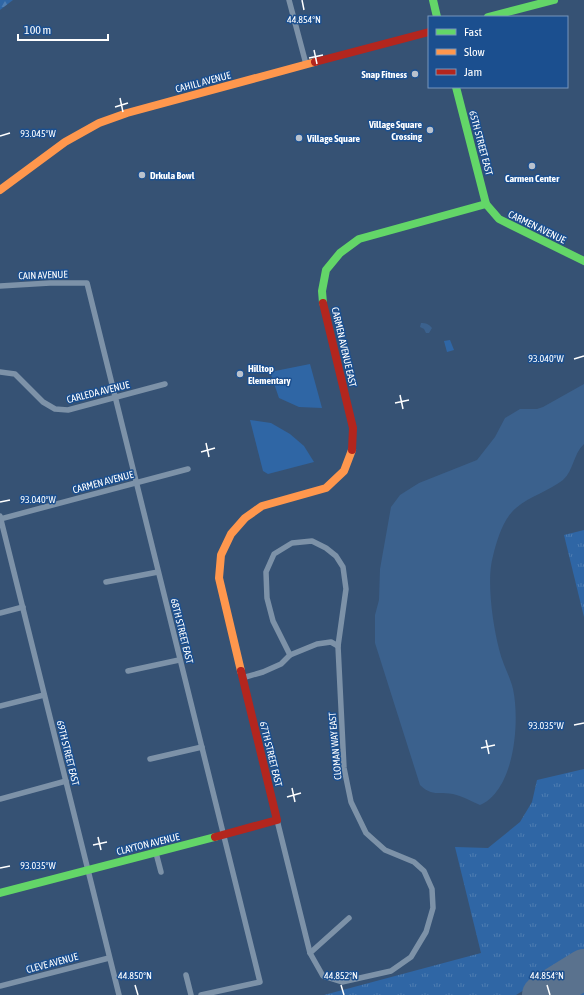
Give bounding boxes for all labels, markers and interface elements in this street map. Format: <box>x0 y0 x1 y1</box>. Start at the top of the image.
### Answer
text: 44.854°N <box>287 14 321 25</box>
scale bar <box>18 16 108 42</box>
legend <box>428 16 568 88</box>
text: 100 m <box>24 23 51 37</box>
text: Fast <box>464 25 482 39</box>
text: Slow <box>464 45 485 59</box>
text: Jam <box>464 65 482 79</box>
street label: CAHILL AVENUE <box>174 69 233 95</box>
place label: Snap Fitness <box>362 69 407 80</box>
marker: Snap Fitness <box>410 69 420 79</box>
street label: 65TH STREET EAST <box>467 109 495 177</box>
place label: Village Square Crossing <box>368 119 423 142</box>
marker: Village Square Crossing <box>425 125 435 135</box>
text: 93.045°W <box>20 128 56 139</box>
marker: Village Square <box>294 133 304 143</box>
place label: Village Square <box>306 133 361 144</box>
marker: Carmen Center <box>527 161 537 171</box>
marker: Drkula Bowl <box>137 170 147 180</box>
place label: Drkula Bowl <box>150 170 195 181</box>
place label: Carmen Center <box>505 173 560 184</box>
street label: CARMEN AVENUE <box>506 208 568 246</box>
street label: CAIN AVENUE <box>18 269 68 281</box>
street label: CARMEN AVENUE EAST <box>329 306 359 389</box>
text: 93.040°W <box>528 353 564 364</box>
place label: Hilltop Elementary <box>248 363 291 386</box>
marker: Hilltop Elementary <box>235 369 245 379</box>
street label: CARLEDA AVENUE <box>65 379 131 405</box>
street label: CARMEN AVENUE <box>71 468 135 495</box>
text: 93.040°W <box>20 494 56 505</box>
street label: 68TH STREET EAST <box>169 597 196 665</box>
street label: CLOMAN WAY EAST <box>327 711 343 780</box>
street label: 69TH STREET EAST <box>55 719 82 787</box>
street label: 67TH STREET EAST <box>258 720 285 788</box>
text: 93.035°W <box>528 720 564 731</box>
street label: CLAYTON AVENUE <box>115 831 181 857</box>
text: 93.035°W <box>20 860 56 871</box>
street label: CLEVE AVENUE <box>25 951 80 975</box>
text: 44.850°N <box>118 970 152 981</box>
text: 44.852°N <box>324 970 358 981</box>
text: 44.854°N <box>530 970 564 981</box>

